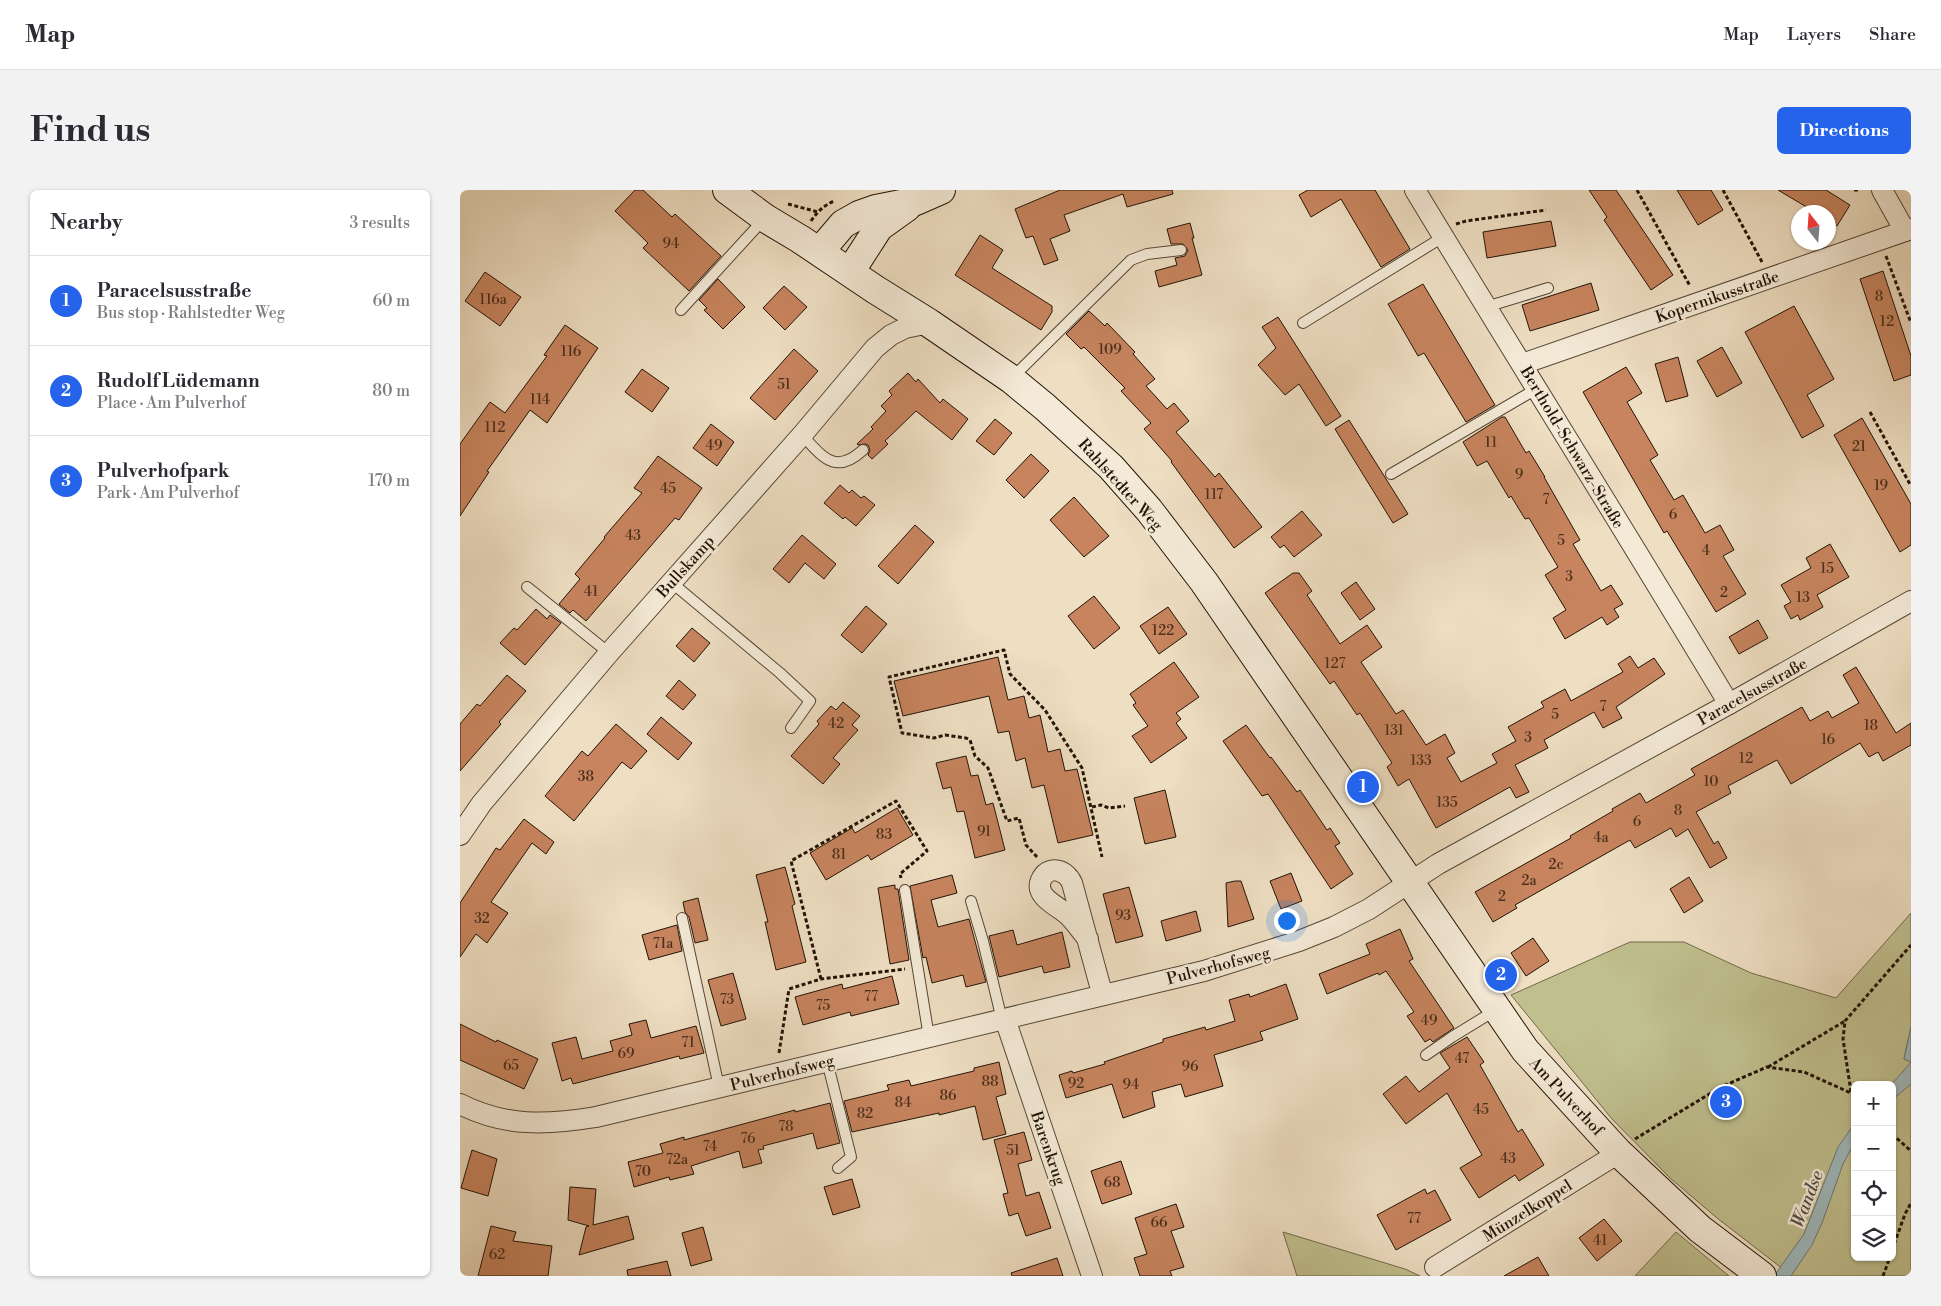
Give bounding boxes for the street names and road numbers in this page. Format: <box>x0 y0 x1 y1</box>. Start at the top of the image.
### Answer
street label: Kopernikusstraße <box>1653 266 1782 327</box>
street label: Berthold-Schwarz-Straße <box>1515 362 1629 532</box>
street label: Rahlstedter Weg <box>1074 434 1167 535</box>
street label: Bullskamp <box>652 531 719 603</box>
street label: Paracelsusstraße <box>1694 654 1811 730</box>
street label: Pulverhofsweg <box>1164 942 1273 989</box>
street label: Pulverhofsweg <box>728 1050 837 1096</box>
street label: Am Pulverhof <box>1524 1053 1608 1141</box>
street label: Barenkrug <box>1026 1108 1070 1189</box>
street label: Münzelkoppel <box>1479 1175 1576 1246</box>

